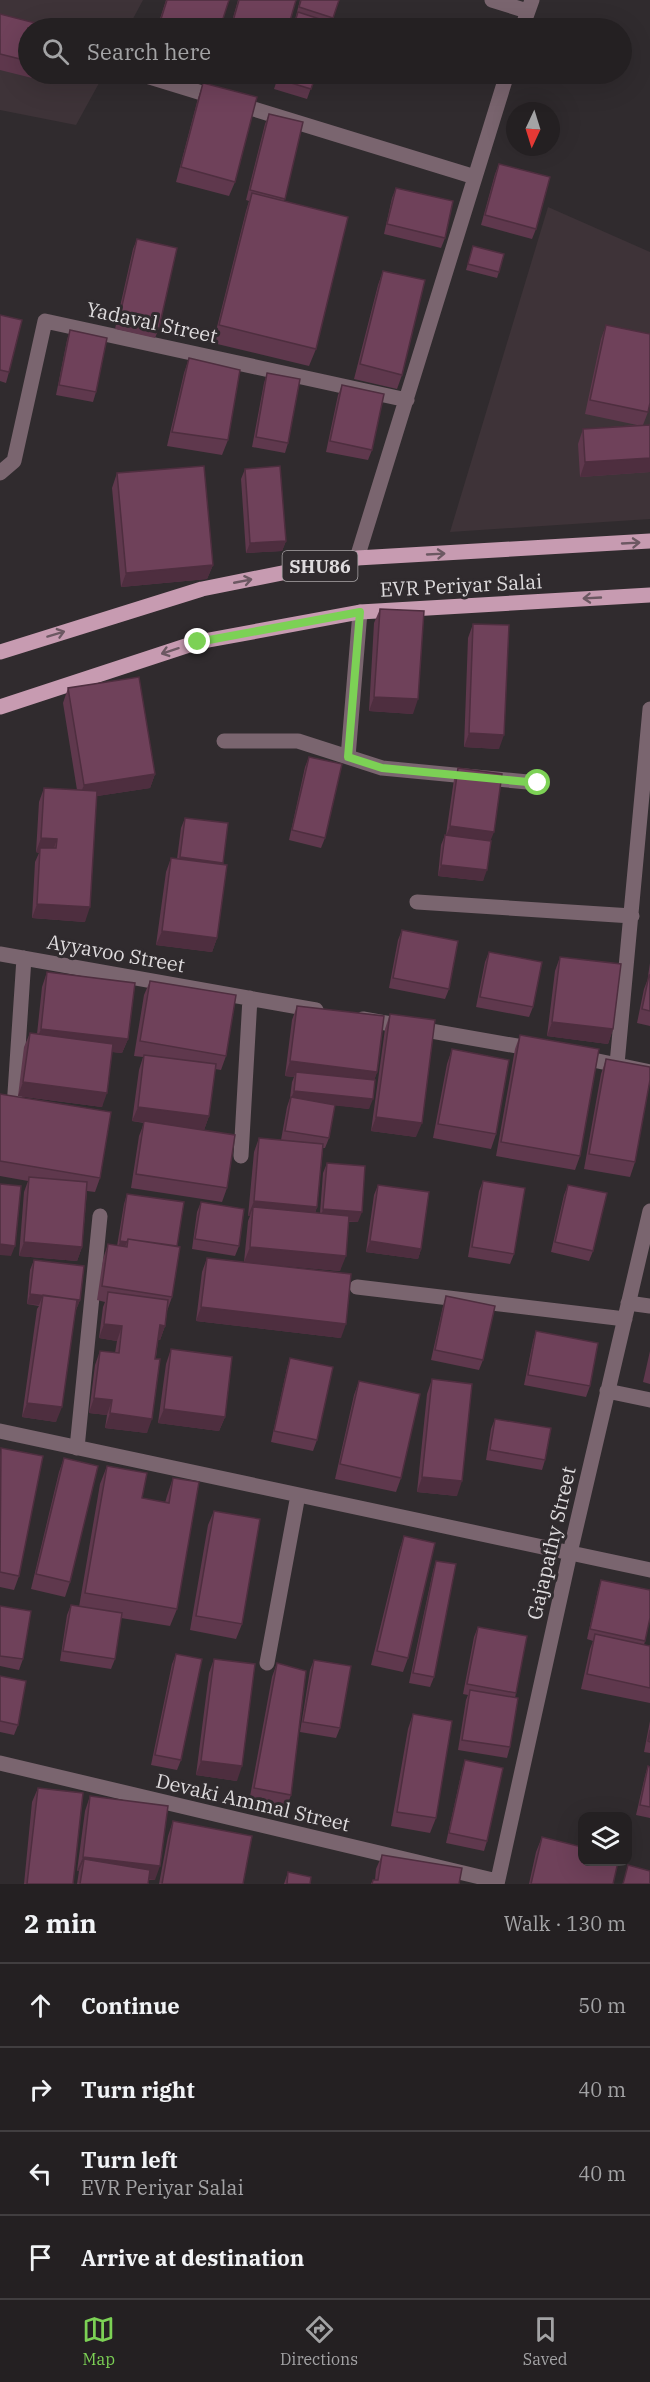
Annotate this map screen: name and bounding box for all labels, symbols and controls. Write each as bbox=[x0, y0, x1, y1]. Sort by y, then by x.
search box bbox=[18, 18, 632, 84]
icon: search bbox=[39, 35, 72, 68]
text: Search here bbox=[87, 37, 211, 66]
north arrow bbox=[506, 102, 560, 156]
street label: Yadaval Street bbox=[84, 295, 220, 349]
one-way arrow bbox=[620, 537, 640, 548]
one-way arrow bbox=[425, 548, 445, 559]
road number: SHU86 bbox=[282, 551, 358, 581]
street label: EVR Periyar Salai bbox=[379, 567, 543, 603]
one-way arrow bbox=[233, 575, 252, 586]
one-way arrow bbox=[582, 593, 602, 604]
one-way arrow bbox=[46, 628, 65, 639]
route end bbox=[184, 628, 210, 654]
one-way arrow bbox=[161, 646, 180, 657]
route start bbox=[524, 769, 550, 795]
street label: Ayyavoo Street bbox=[45, 928, 187, 978]
street label: Gajapathy Street bbox=[520, 1464, 582, 1622]
street label: Devaki Ammal Street bbox=[153, 1767, 353, 1837]
map controls bbox=[578, 1812, 632, 1866]
button: layers bbox=[578, 1812, 632, 1866]
text: 2 min bbox=[24, 1906, 97, 1940]
text: Walk · 130 m bbox=[504, 1910, 626, 1937]
icon: ahead bbox=[24, 1989, 57, 2022]
text: Continue bbox=[81, 1991, 180, 2020]
text: 50 m bbox=[578, 1992, 626, 2019]
icon: right bbox=[24, 2073, 57, 2106]
text: Turn right bbox=[81, 2075, 195, 2104]
text: 40 m bbox=[578, 2076, 626, 2103]
text: Turn left bbox=[81, 2145, 177, 2174]
icon: left bbox=[24, 2157, 57, 2190]
text: 40 m bbox=[578, 2160, 626, 2187]
text: EVR Periyar Salai bbox=[81, 2174, 244, 2201]
icon: arrive bbox=[24, 2241, 57, 2274]
text: Arrive at destination bbox=[81, 2243, 304, 2272]
tab: Map bbox=[82, 2313, 115, 2369]
tab: Directions bbox=[280, 2313, 358, 2369]
tab: Saved bbox=[523, 2313, 568, 2369]

